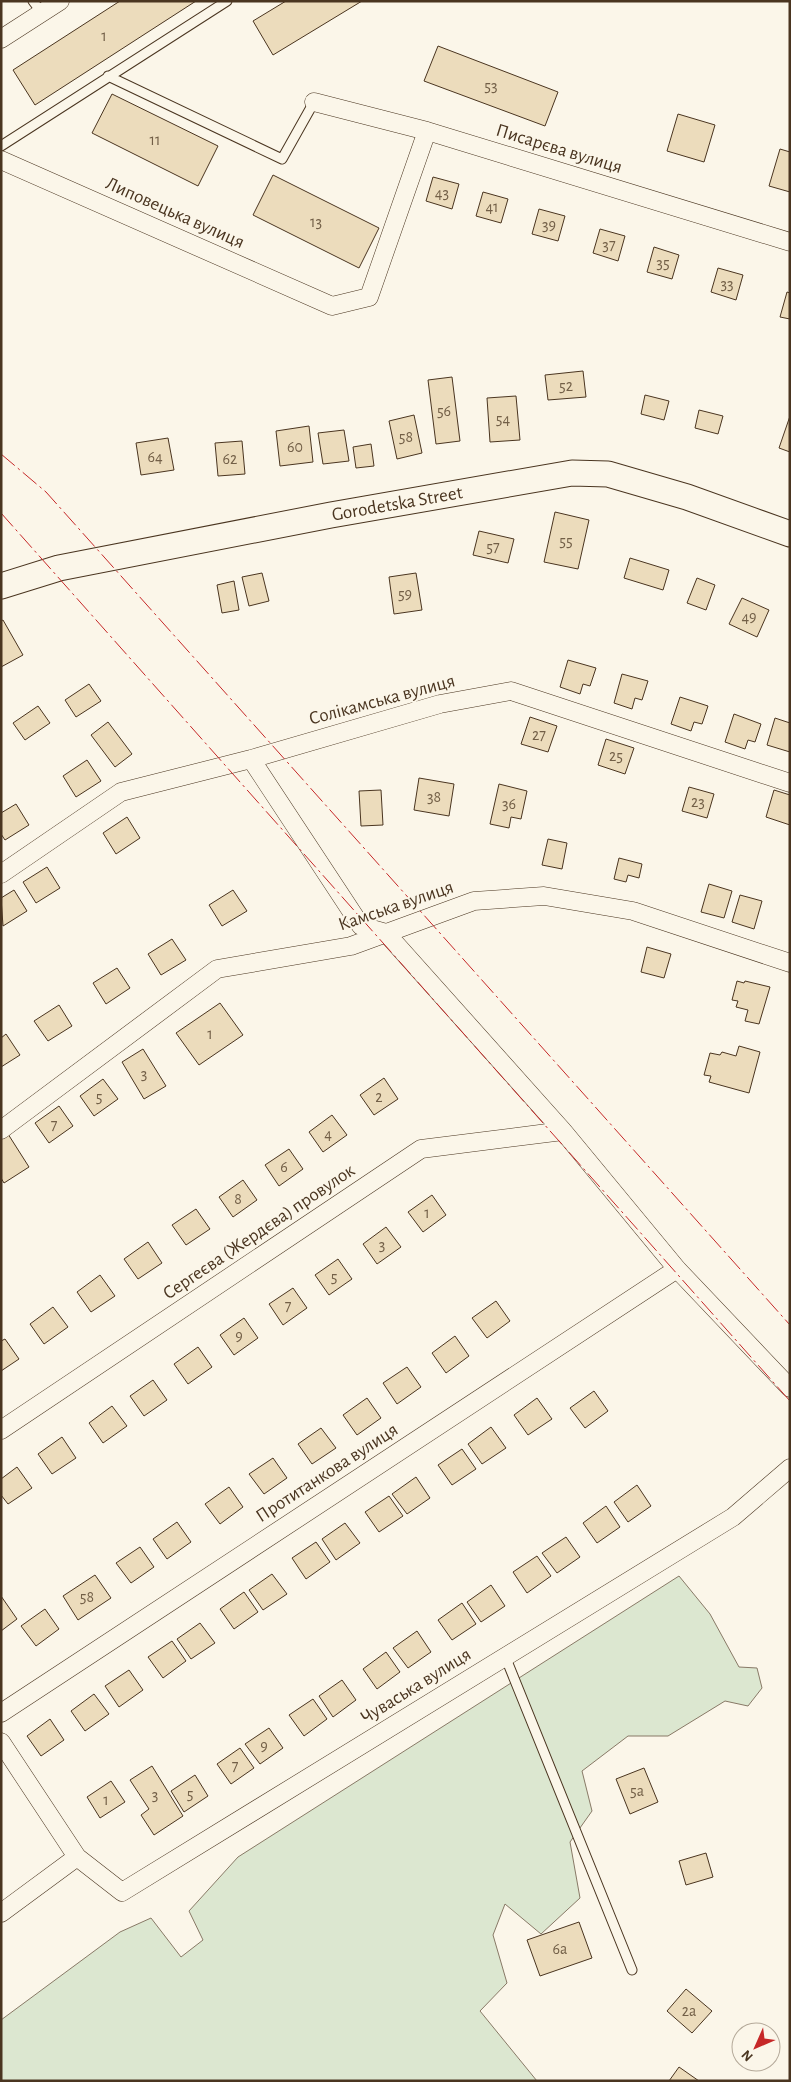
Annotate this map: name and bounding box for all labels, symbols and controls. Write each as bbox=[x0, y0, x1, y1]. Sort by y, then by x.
house number: 1 bbox=[101, 28, 107, 44]
house number: 53 bbox=[484, 78, 498, 94]
street label: Писарєва вулиця bbox=[494, 121, 624, 177]
house number: 11 bbox=[149, 132, 161, 148]
street label: Липовецька вулиця bbox=[103, 174, 247, 252]
house number: 43 bbox=[435, 185, 449, 201]
house number: 41 bbox=[485, 199, 499, 215]
house number: 13 bbox=[310, 214, 322, 230]
house number: 39 bbox=[542, 217, 556, 233]
house number: 37 bbox=[602, 237, 616, 253]
house number: 35 bbox=[656, 255, 670, 271]
house number: 33 bbox=[720, 276, 734, 292]
house number: 52 bbox=[559, 378, 573, 394]
house number: 56 bbox=[437, 403, 451, 419]
house number: 54 bbox=[496, 411, 510, 427]
house number: 58 bbox=[399, 429, 413, 445]
house number: 60 bbox=[287, 439, 303, 455]
house number: 64 bbox=[147, 449, 163, 465]
house number: 62 bbox=[223, 451, 237, 467]
street label: Gorodetska Street bbox=[330, 483, 464, 524]
house number: 55 bbox=[559, 533, 573, 549]
house number: 57 bbox=[486, 539, 500, 555]
house number: 59 bbox=[398, 586, 412, 602]
house number: 49 bbox=[741, 609, 757, 625]
street label: Солікамська вулиця bbox=[307, 671, 457, 729]
house number: 27 bbox=[532, 727, 546, 743]
house number: 25 bbox=[609, 748, 623, 764]
house number: 38 bbox=[427, 789, 441, 805]
house number: 23 bbox=[691, 794, 705, 810]
house number: 36 bbox=[502, 796, 516, 812]
street label: Камська вулиця bbox=[336, 877, 456, 935]
house number: 1 bbox=[207, 1026, 213, 1042]
house number: 3 bbox=[141, 1066, 147, 1082]
house number: 5 bbox=[96, 1089, 102, 1105]
house number: 2 bbox=[375, 1089, 383, 1105]
house number: 7 bbox=[51, 1117, 58, 1133]
house number: 4 bbox=[324, 1126, 332, 1142]
house number: 6 bbox=[280, 1159, 288, 1175]
street label: Сергеєва (Жердєва) провулок bbox=[160, 1161, 359, 1303]
house number: 8 bbox=[234, 1191, 242, 1207]
house number: 1 bbox=[424, 1205, 430, 1221]
house number: 3 bbox=[379, 1237, 385, 1253]
house number: 5 bbox=[331, 1269, 337, 1285]
house number: 7 bbox=[285, 1298, 292, 1314]
house number: 9 bbox=[235, 1328, 243, 1344]
street label: Протитанкова вулиця bbox=[252, 1420, 402, 1526]
house number: 58 bbox=[80, 1589, 94, 1605]
street label: Чуваська вулиця bbox=[358, 1645, 474, 1727]
house number: 9 bbox=[260, 1738, 268, 1754]
house number: 7 bbox=[232, 1758, 239, 1774]
house number: 5а bbox=[630, 1783, 644, 1799]
house number: 5 bbox=[187, 1786, 193, 1802]
house number: 3 bbox=[152, 1787, 158, 1803]
house number: 1 bbox=[103, 1792, 109, 1808]
house number: 6а bbox=[553, 1941, 567, 1957]
house number: 2а bbox=[682, 2003, 696, 2019]
north arrow bbox=[731, 2022, 781, 2072]
text: N bbox=[739, 2047, 756, 2064]

